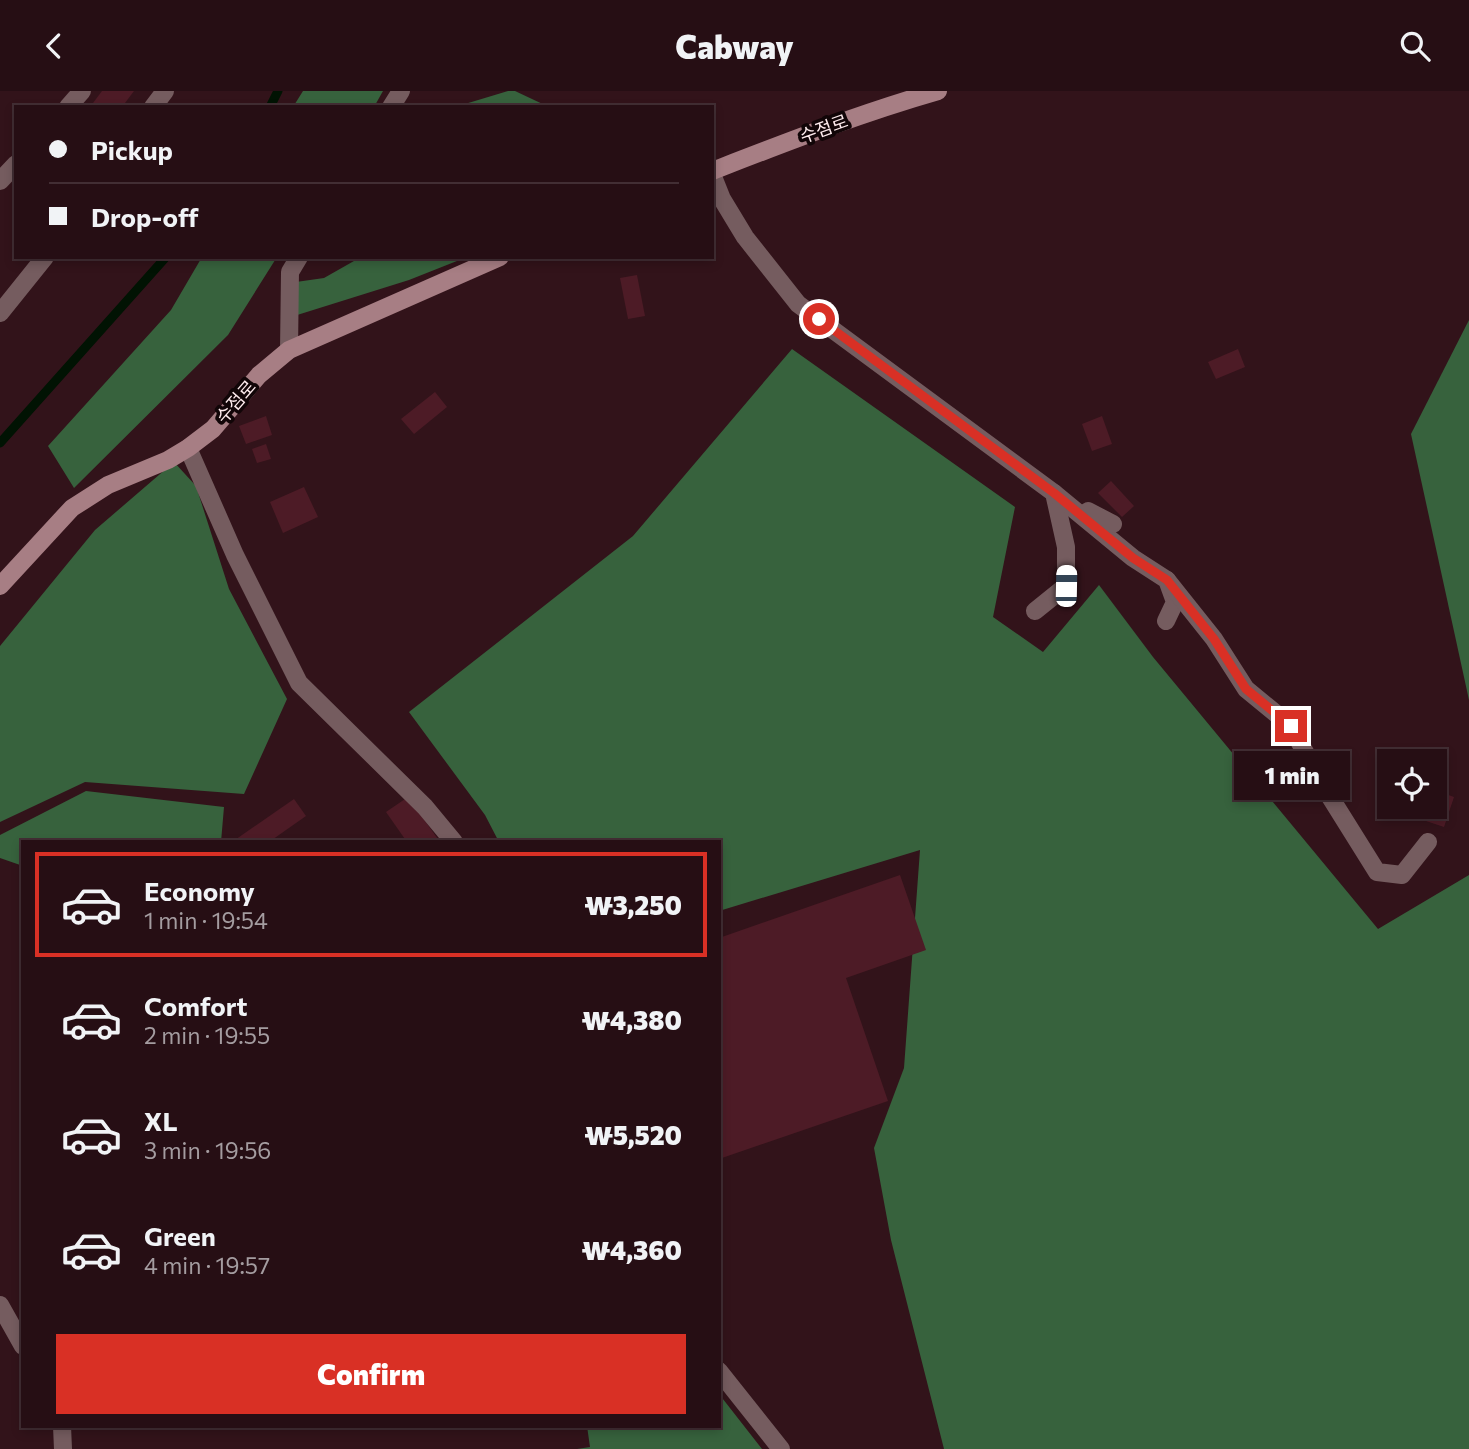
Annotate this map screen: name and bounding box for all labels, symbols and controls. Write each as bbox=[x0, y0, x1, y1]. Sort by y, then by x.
text: Cabway bbox=[675, 26, 794, 66]
icon: back bbox=[35, 27, 73, 65]
icon: search bbox=[1396, 27, 1434, 65]
street label: 수점로 bbox=[797, 109, 851, 147]
text: Pickup bbox=[91, 134, 173, 165]
text: Drop-off bbox=[91, 201, 198, 232]
route start bbox=[803, 303, 835, 335]
street label: 수점로 bbox=[211, 375, 260, 427]
car bbox=[1056, 565, 1077, 607]
route end bbox=[1275, 710, 1307, 742]
map controls bbox=[1377, 749, 1447, 819]
button: locate bbox=[1377, 749, 1447, 819]
callout: 1 min bbox=[1233, 751, 1349, 799]
text: 1 min bbox=[1264, 761, 1320, 789]
icon: car bbox=[60, 873, 123, 936]
text: Economy bbox=[144, 875, 255, 906]
text: ₩3,250 bbox=[584, 889, 682, 920]
text: 1 min · 19:54 bbox=[144, 906, 268, 934]
icon: car bbox=[60, 988, 123, 1051]
text: Comfort bbox=[144, 990, 247, 1021]
text: ₩4,380 bbox=[581, 1004, 682, 1035]
text: 2 min · 19:55 bbox=[144, 1021, 270, 1049]
icon: car bbox=[60, 1103, 123, 1166]
text: XL bbox=[144, 1105, 178, 1136]
text: ₩5,520 bbox=[584, 1119, 682, 1150]
text: 3 min · 19:56 bbox=[144, 1136, 271, 1164]
icon: car bbox=[60, 1218, 123, 1281]
text: Green bbox=[144, 1220, 216, 1251]
text: ₩4,360 bbox=[582, 1234, 682, 1265]
text: 4 min · 19:57 bbox=[144, 1251, 270, 1279]
button: Confirm bbox=[56, 1334, 686, 1414]

